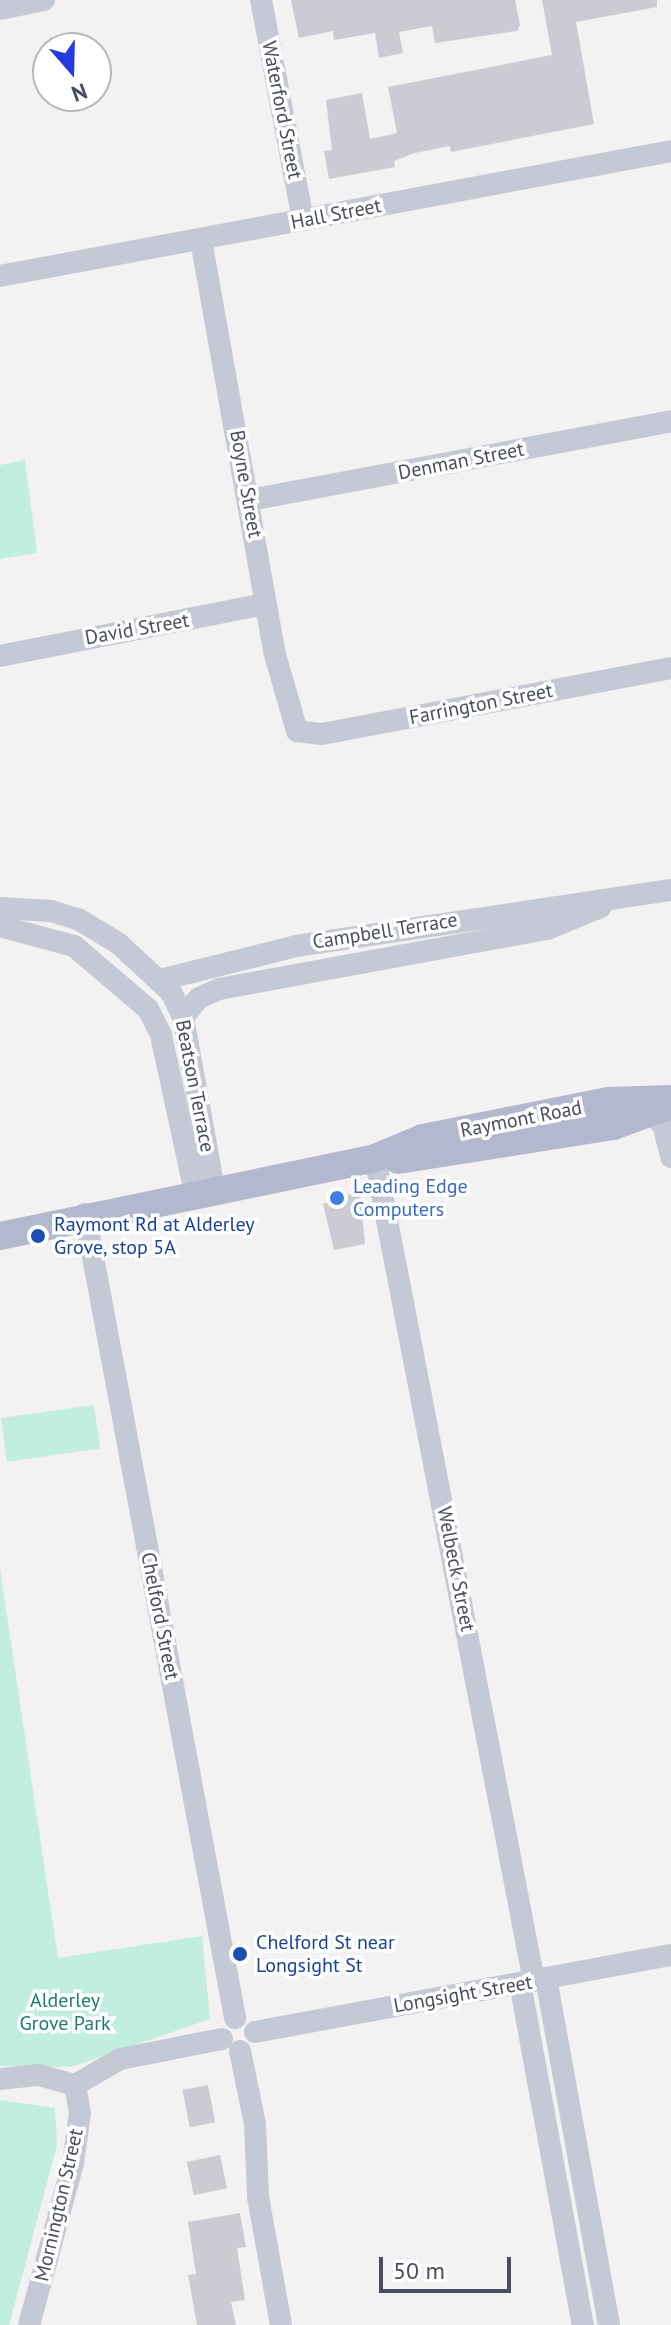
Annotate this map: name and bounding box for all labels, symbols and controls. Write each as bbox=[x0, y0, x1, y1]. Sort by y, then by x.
north arrow bbox=[32, 32, 112, 112]
street label: Waterford Street bbox=[257, 39, 307, 181]
text: N bbox=[68, 77, 91, 108]
street label: Hall Street bbox=[289, 193, 383, 235]
street label: Boyne Street bbox=[225, 428, 267, 540]
street label: Denman Street bbox=[396, 437, 526, 485]
street label: David Street bbox=[83, 608, 191, 650]
street label: Farrington Street bbox=[407, 678, 555, 730]
street label: Campbell Terrace bbox=[311, 908, 459, 954]
street label: Beatson Terrace bbox=[170, 1017, 220, 1155]
street label: Raymont Road bbox=[458, 1095, 584, 1143]
place label: Leading Edge Computers bbox=[353, 1174, 468, 1221]
marker: Leading Edge Computers bbox=[328, 1189, 346, 1207]
place label: Raymont Rd at Alderley Grove, stop 5A bbox=[54, 1212, 255, 1259]
marker: Raymont Rd at Alderley Grove, stop 5A bbox=[29, 1227, 47, 1245]
street label: Welbeck Street bbox=[432, 1504, 480, 1634]
street label: Chelford Street bbox=[136, 1550, 184, 1682]
place label: Chelford St near Longsight St bbox=[256, 1930, 395, 1977]
marker: Chelford St near Longsight St bbox=[231, 1945, 249, 1963]
street label: Longsight Street bbox=[392, 1970, 534, 2018]
park label: Alderley Grove Park bbox=[19, 1988, 111, 2035]
street label: Mornington Street bbox=[30, 2126, 88, 2284]
scale bar bbox=[383, 2241, 515, 2291]
text: 50 m bbox=[393, 2255, 445, 2286]

